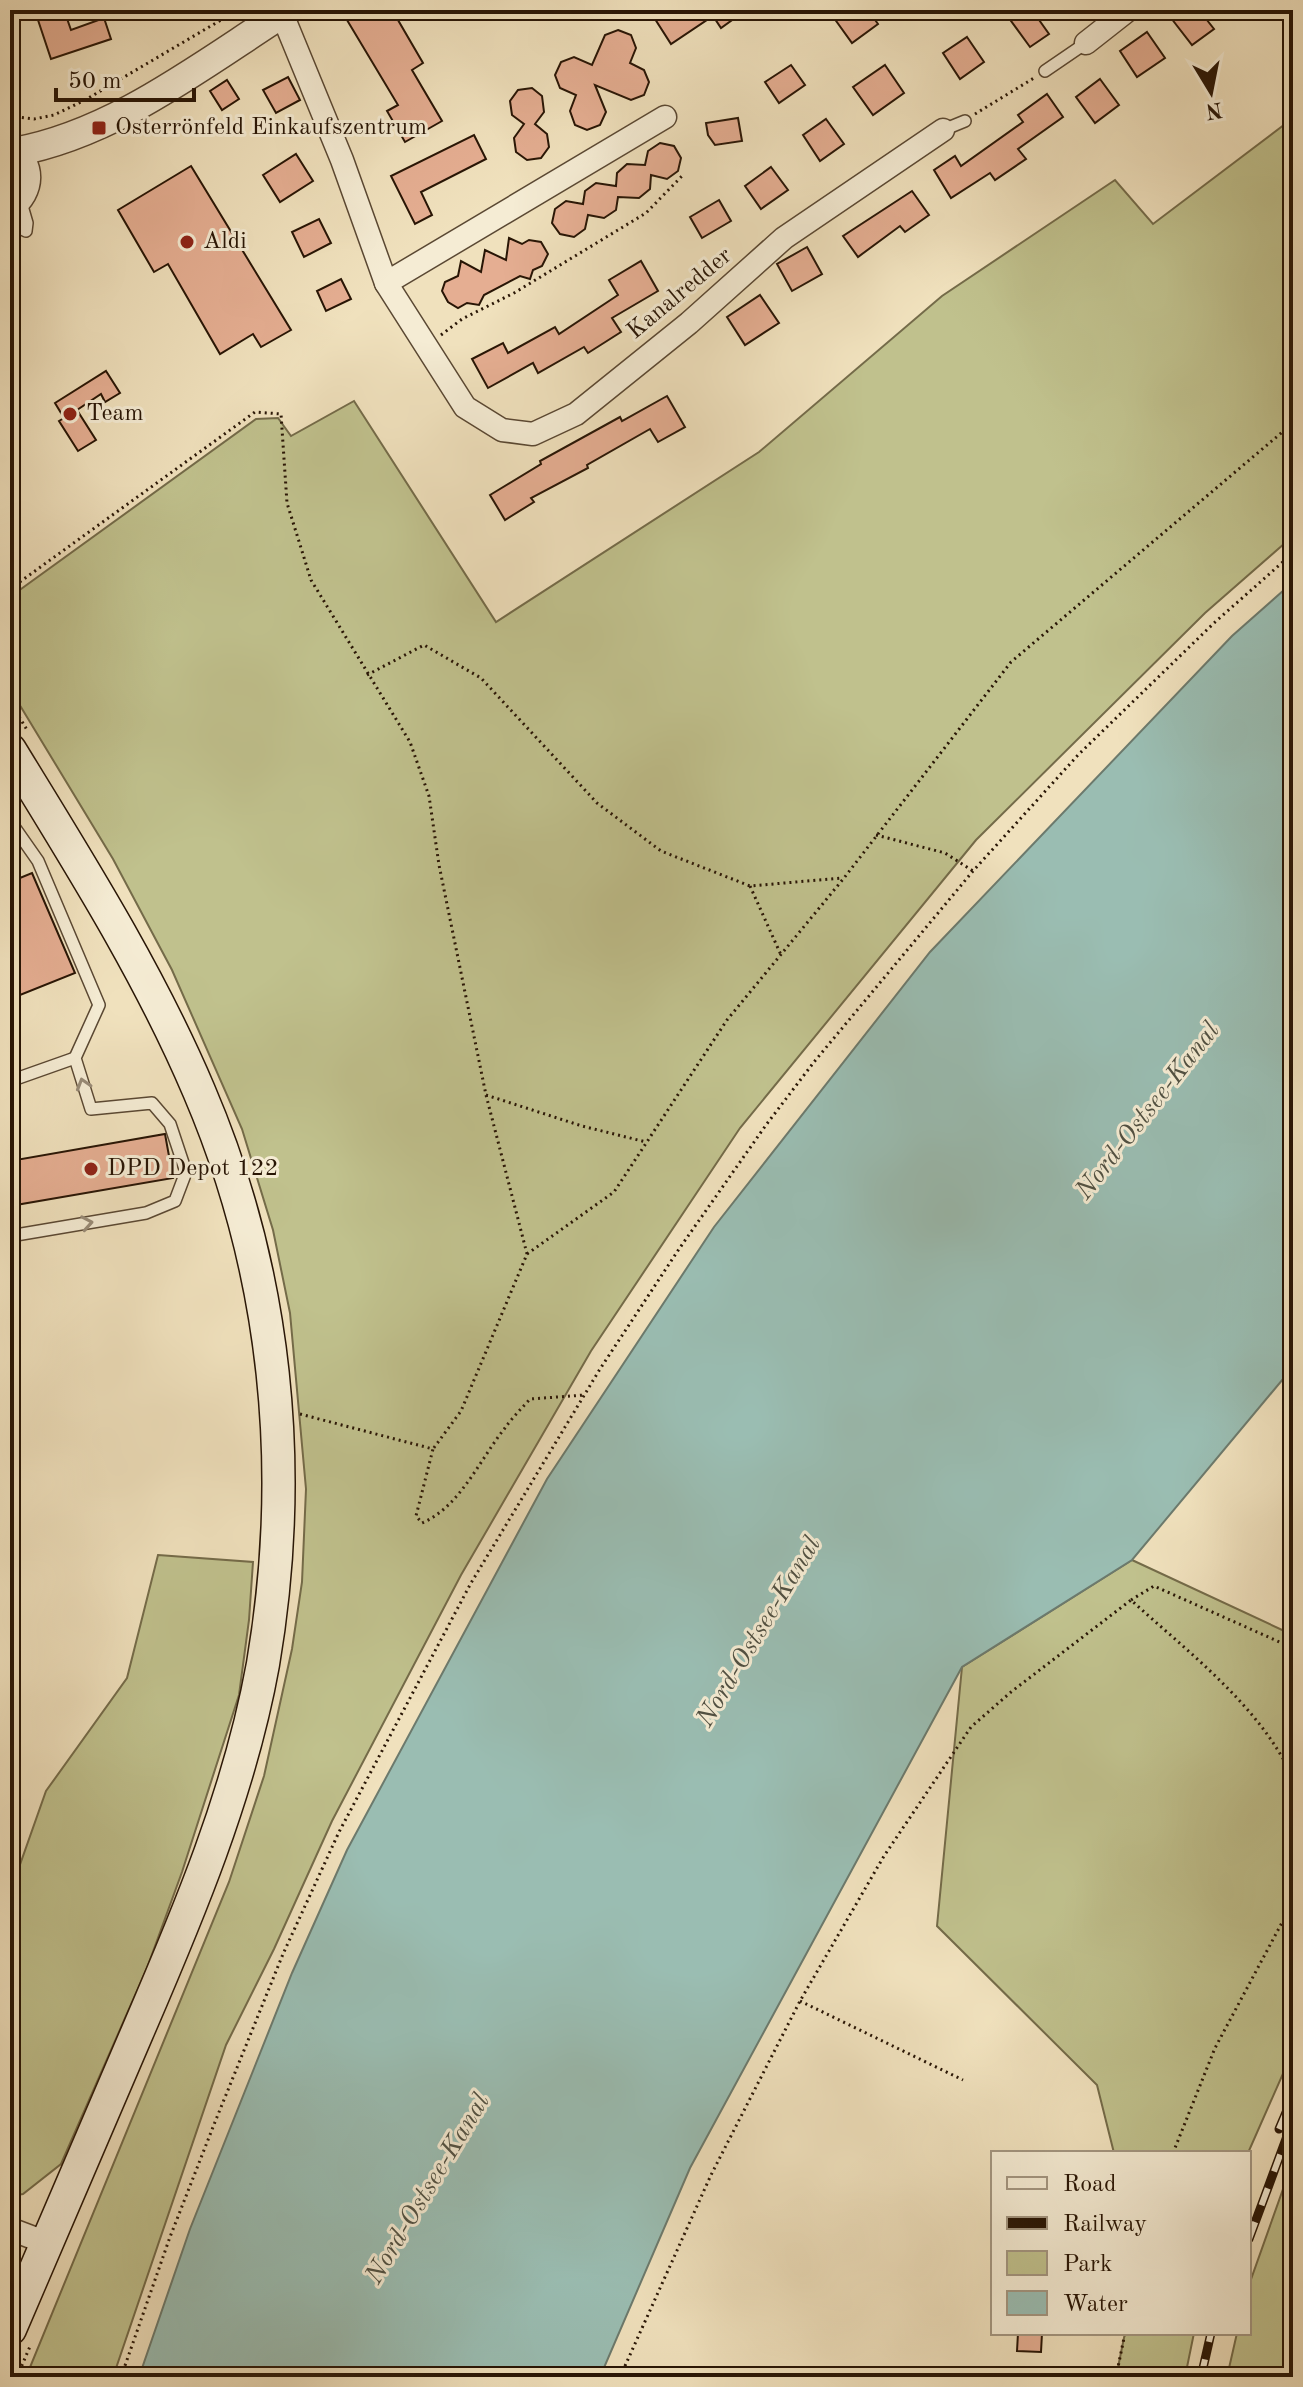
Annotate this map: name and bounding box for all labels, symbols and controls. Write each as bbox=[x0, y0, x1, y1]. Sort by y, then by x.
scale bar bbox=[56, 52, 194, 102]
north arrow bbox=[1171, 52, 1251, 132]
text: 50 m bbox=[68, 70, 122, 94]
text: N bbox=[1204, 97, 1224, 122]
place label: Osterrönfeld Einkaufszentrum bbox=[115, 116, 427, 140]
marker: Osterrönfeld Einkaufszentrum bbox=[90, 119, 108, 137]
place label: Aldi bbox=[203, 230, 247, 254]
marker: Aldi bbox=[178, 233, 196, 251]
street label: Kanalredder bbox=[623, 244, 737, 344]
place label: Team bbox=[86, 402, 143, 426]
marker: Team bbox=[61, 405, 79, 423]
water label: Nord-Ostsee-Kanal bbox=[1070, 1017, 1225, 1205]
one-way arrow bbox=[76, 1077, 92, 1091]
place label: DPD Depot 122 bbox=[107, 1157, 278, 1181]
marker: DPD Depot 122 bbox=[82, 1160, 100, 1178]
one-way arrow bbox=[80, 1216, 94, 1233]
water label: Nord-Ostsee-Kanal bbox=[692, 1532, 826, 1732]
water label: Nord-Ostsee-Kanal bbox=[361, 2089, 495, 2289]
legend bbox=[991, 2151, 1251, 2335]
text: Road bbox=[1063, 2173, 1116, 2197]
text: Railway bbox=[1063, 2213, 1147, 2237]
text: Park bbox=[1063, 2253, 1112, 2277]
text: Water bbox=[1063, 2293, 1128, 2317]

